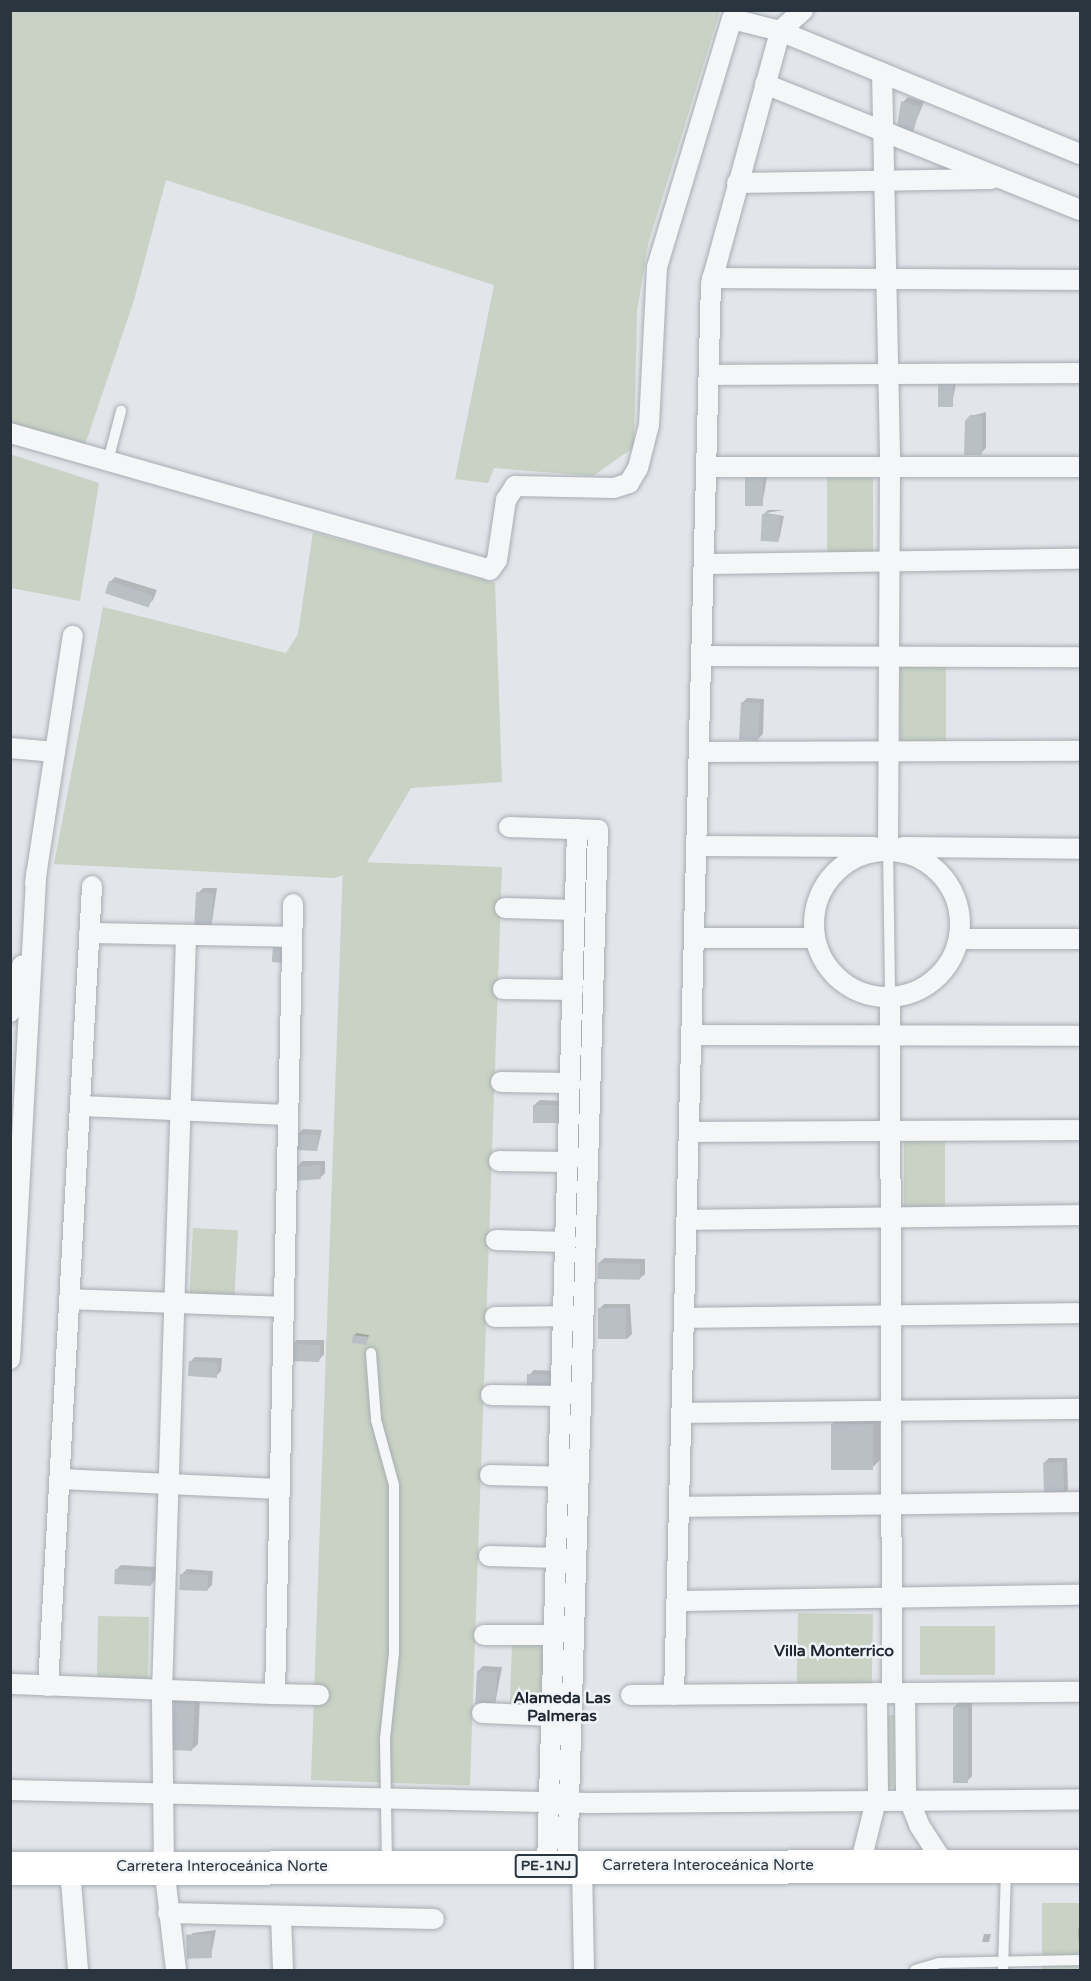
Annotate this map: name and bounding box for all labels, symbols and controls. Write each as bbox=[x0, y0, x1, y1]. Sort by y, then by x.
district label: Villa Monterrico bbox=[774, 1641, 894, 1661]
district label: Alameda Las Palmeras bbox=[513, 1688, 611, 1726]
road number: PE-1NJ bbox=[514, 1855, 578, 1877]
street label: Carretera Interoceánica Norte bbox=[602, 1857, 814, 1875]
street label: Carretera Interoceánica Norte bbox=[116, 1858, 328, 1876]

